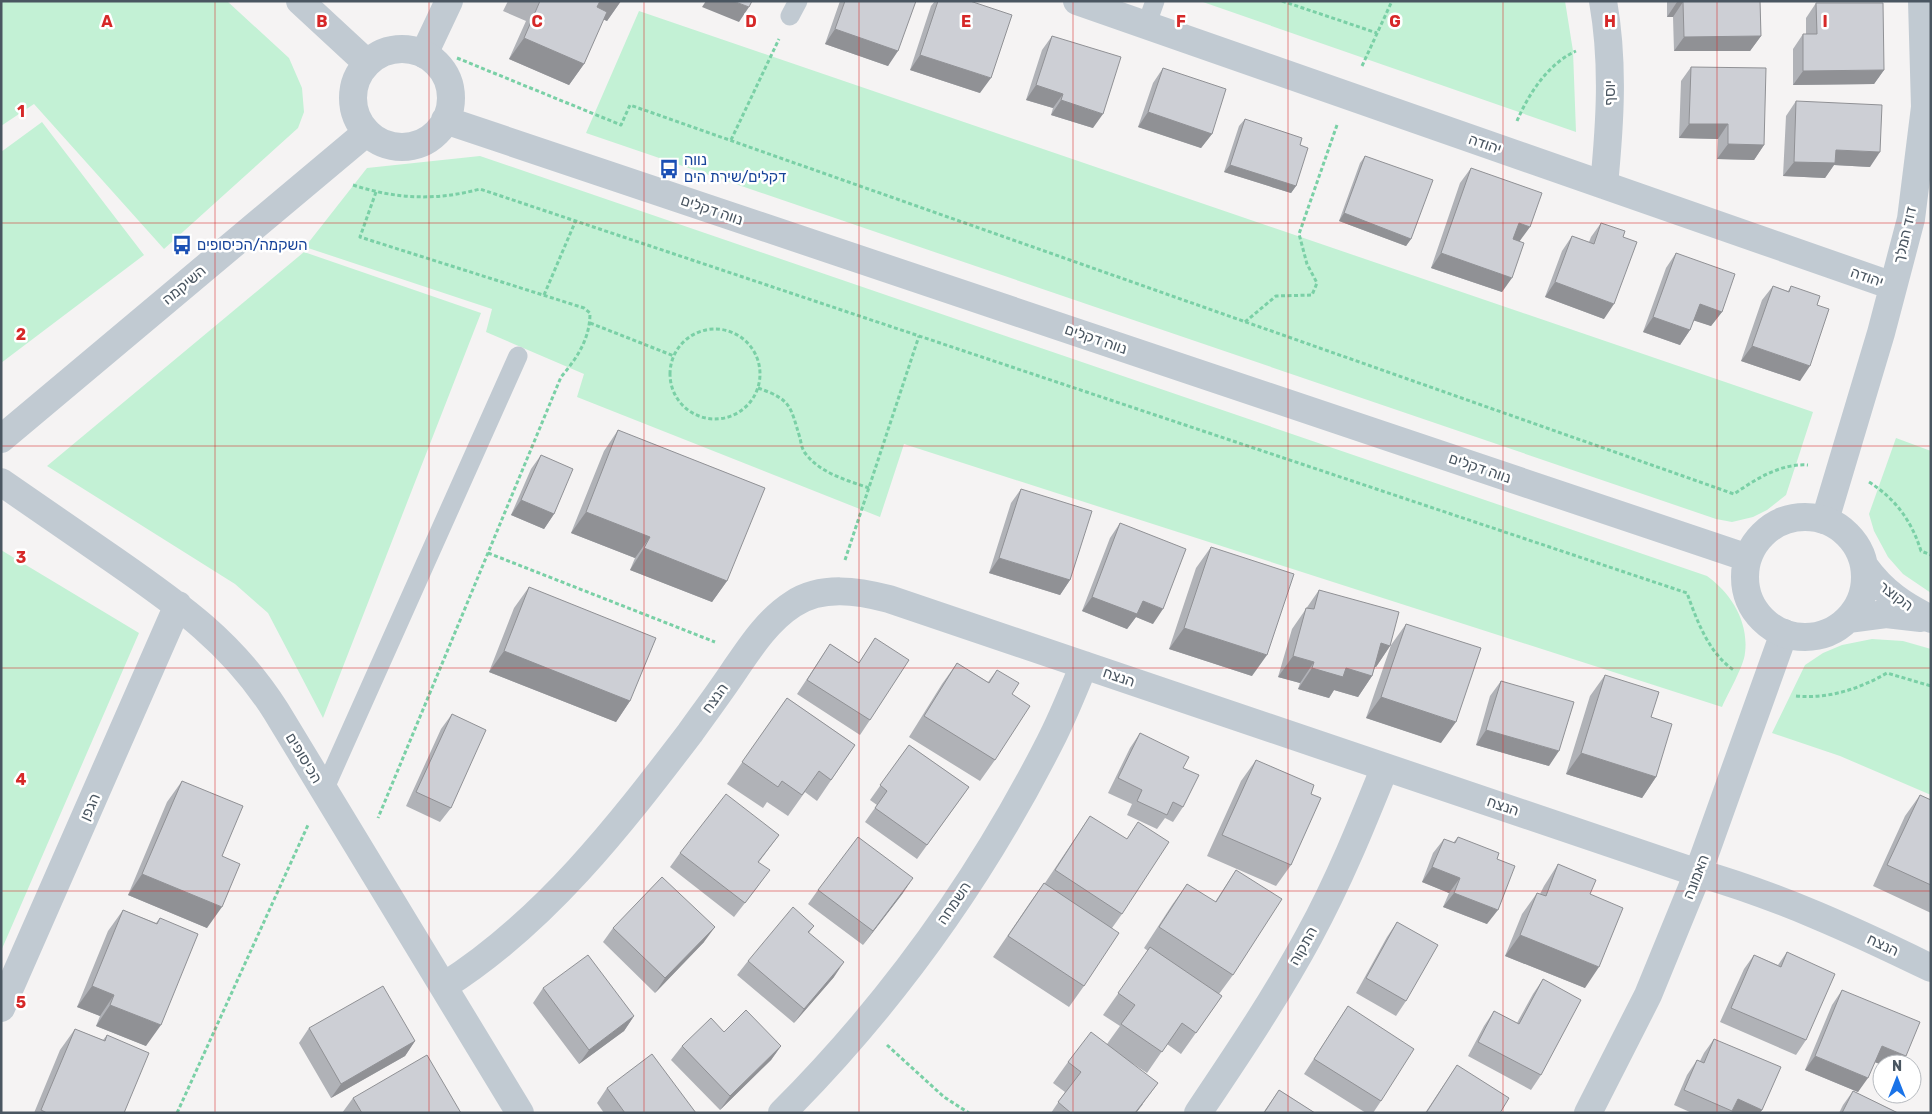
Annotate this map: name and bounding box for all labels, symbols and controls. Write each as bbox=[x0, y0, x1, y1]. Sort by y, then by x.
text: A bbox=[101, 12, 113, 31]
text: B bbox=[316, 12, 328, 31]
text: C bbox=[531, 12, 543, 31]
text: D bbox=[745, 12, 757, 31]
text: E bbox=[961, 12, 971, 31]
text: F bbox=[1176, 12, 1186, 31]
text: G bbox=[1389, 12, 1401, 31]
text: H bbox=[1604, 12, 1616, 31]
text: I bbox=[1822, 12, 1828, 31]
street label: יוסף bbox=[1601, 80, 1619, 106]
text: 1 bbox=[17, 102, 25, 121]
street label: יהודה bbox=[1466, 130, 1504, 158]
place label: נווה דקלים/שירת הים bbox=[684, 151, 787, 186]
bus stop icon: נווה דקלים/שירת הים bbox=[658, 158, 680, 180]
street label: נווה דקלים bbox=[679, 191, 745, 229]
street label: דוד המלך bbox=[1890, 204, 1920, 266]
bus stop icon: השקמה/הכיסופים bbox=[171, 234, 193, 256]
place label: השקמה/הכיסופים bbox=[197, 236, 308, 254]
street label: השיקמה bbox=[158, 262, 210, 308]
street label: יהודה bbox=[1848, 263, 1886, 291]
street label: נווה דקלים bbox=[1063, 320, 1129, 358]
text: 2 bbox=[16, 325, 26, 344]
street label: נווה דקלים bbox=[1447, 449, 1513, 487]
text: 3 bbox=[16, 548, 26, 567]
street label: הקוצר bbox=[1875, 577, 1917, 615]
street label: הנצח bbox=[1101, 663, 1137, 691]
street label: הנצח bbox=[698, 679, 732, 717]
street label: הכיסופים bbox=[282, 729, 326, 787]
text: 4 bbox=[16, 770, 27, 789]
street label: הגפן bbox=[76, 790, 104, 824]
street label: הנצח bbox=[1485, 792, 1521, 820]
street label: האמונה bbox=[1679, 852, 1713, 902]
street label: השמחה bbox=[933, 878, 975, 928]
street label: התקוה bbox=[1285, 923, 1321, 969]
street label: הנצח bbox=[1864, 930, 1902, 960]
text: 5 bbox=[16, 993, 26, 1012]
north arrow bbox=[1872, 1054, 1922, 1104]
text: N bbox=[1892, 1058, 1902, 1075]

